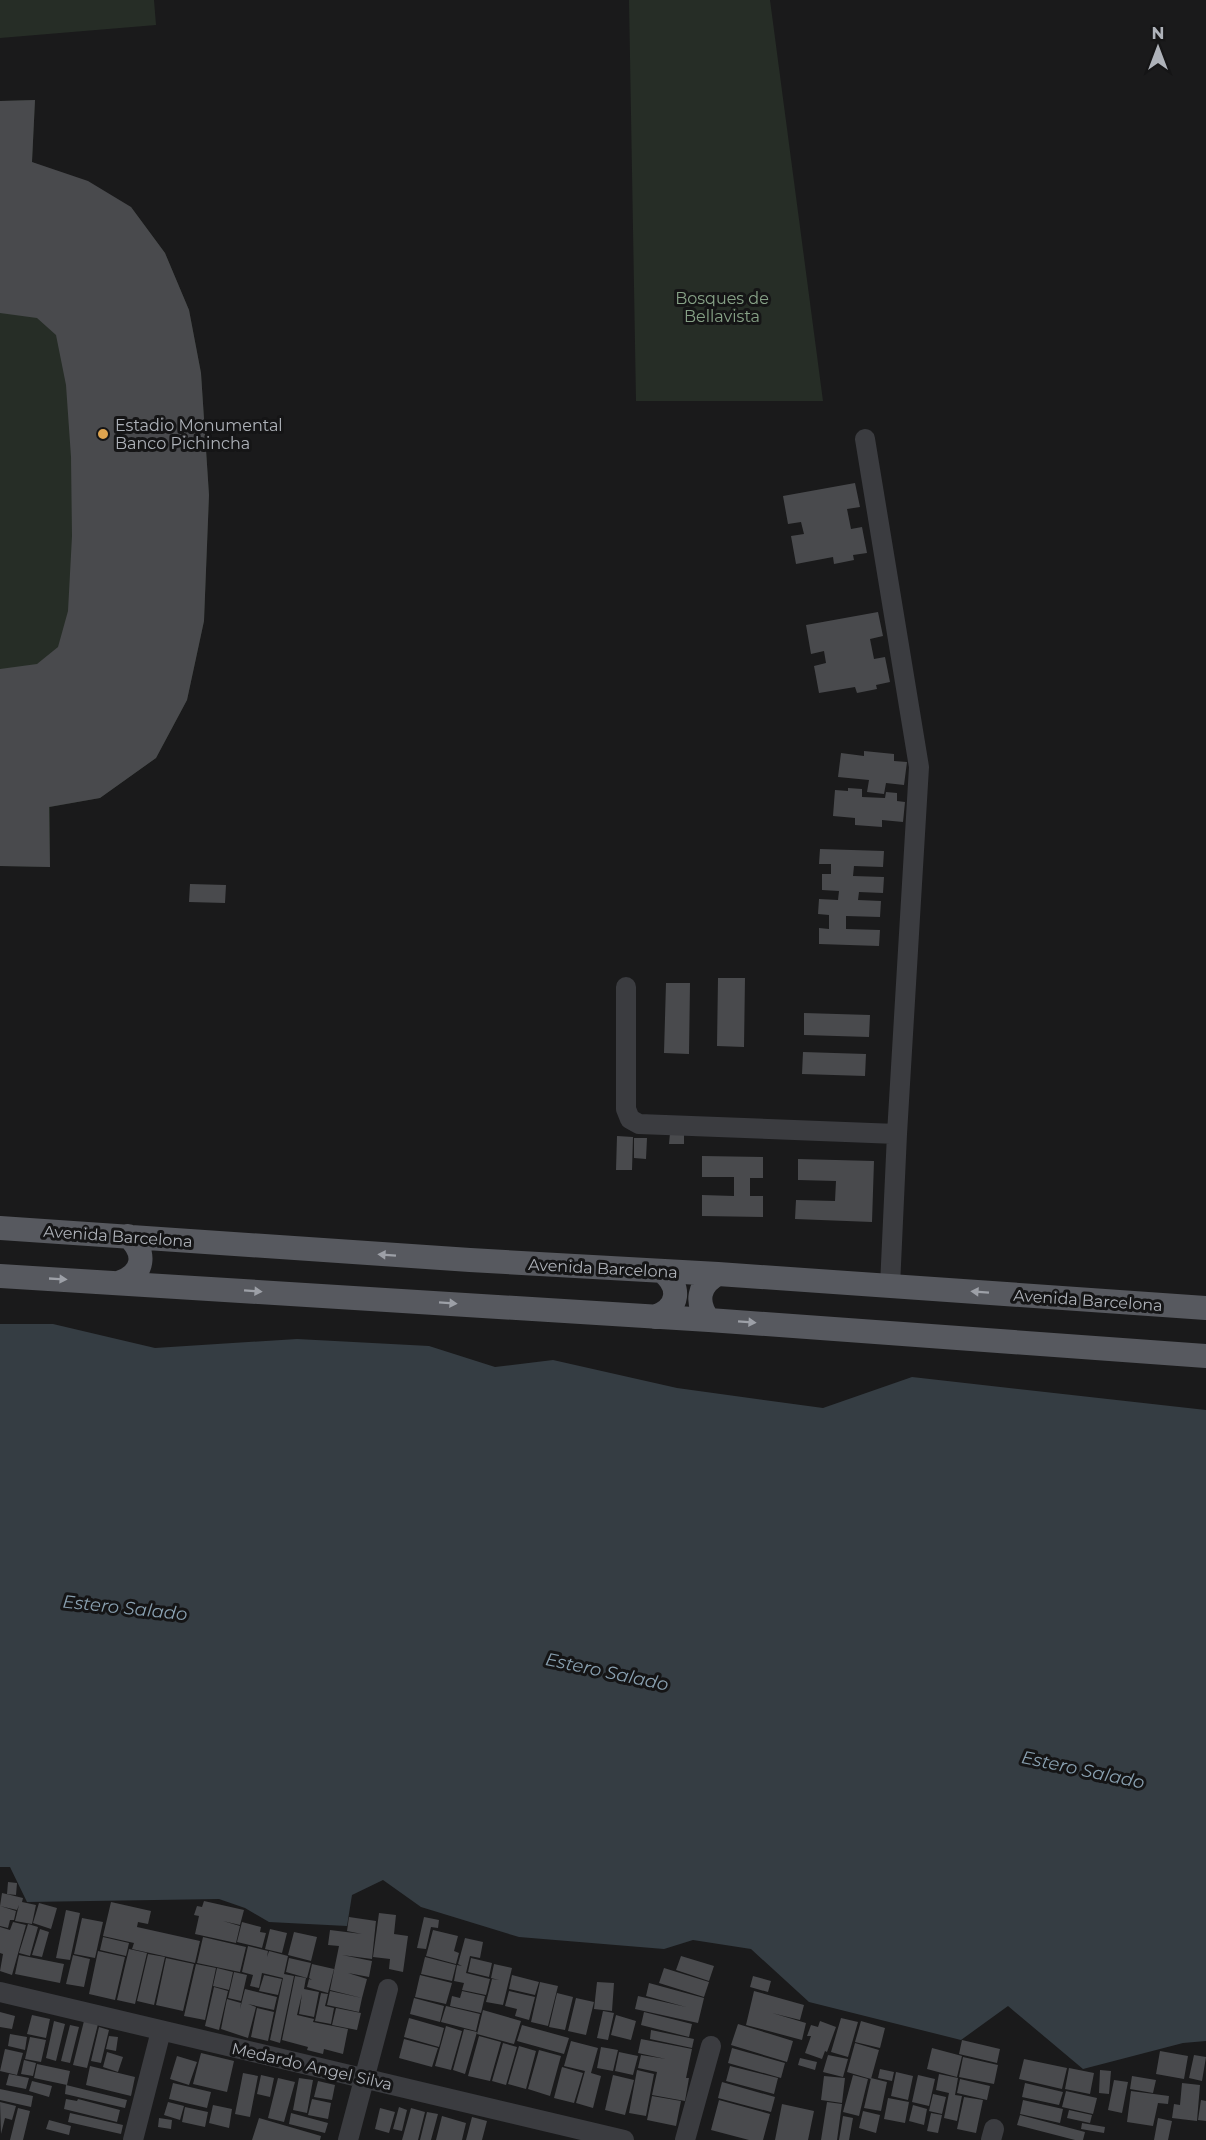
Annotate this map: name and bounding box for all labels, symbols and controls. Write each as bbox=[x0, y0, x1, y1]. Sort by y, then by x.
north arrow bbox=[1128, 18, 1188, 78]
text: N bbox=[1152, 24, 1164, 43]
park label: Bosques de Bellavista bbox=[675, 289, 769, 326]
place label: Estadio Monumental Banco Pichincha bbox=[115, 416, 283, 453]
marker: Estadio Monumental Banco Pichincha bbox=[96, 427, 110, 441]
street label: Avenida Barcelona bbox=[43, 1222, 193, 1251]
one-way arrow bbox=[378, 1250, 397, 1260]
street label: Avenida Barcelona bbox=[528, 1255, 678, 1282]
one-way arrow bbox=[49, 1275, 68, 1284]
one-way arrow bbox=[244, 1286, 263, 1296]
street label: Avenida Barcelona bbox=[1013, 1286, 1163, 1315]
one-way arrow bbox=[971, 1287, 990, 1297]
one-way arrow bbox=[438, 1299, 457, 1308]
one-way arrow bbox=[738, 1318, 757, 1327]
water label: Estero Salado bbox=[62, 1591, 188, 1625]
water label: Estero Salado bbox=[543, 1648, 671, 1696]
water label: Estero Salado bbox=[1019, 1746, 1147, 1794]
street label: Medardo Angel Silva bbox=[230, 2039, 394, 2094]

